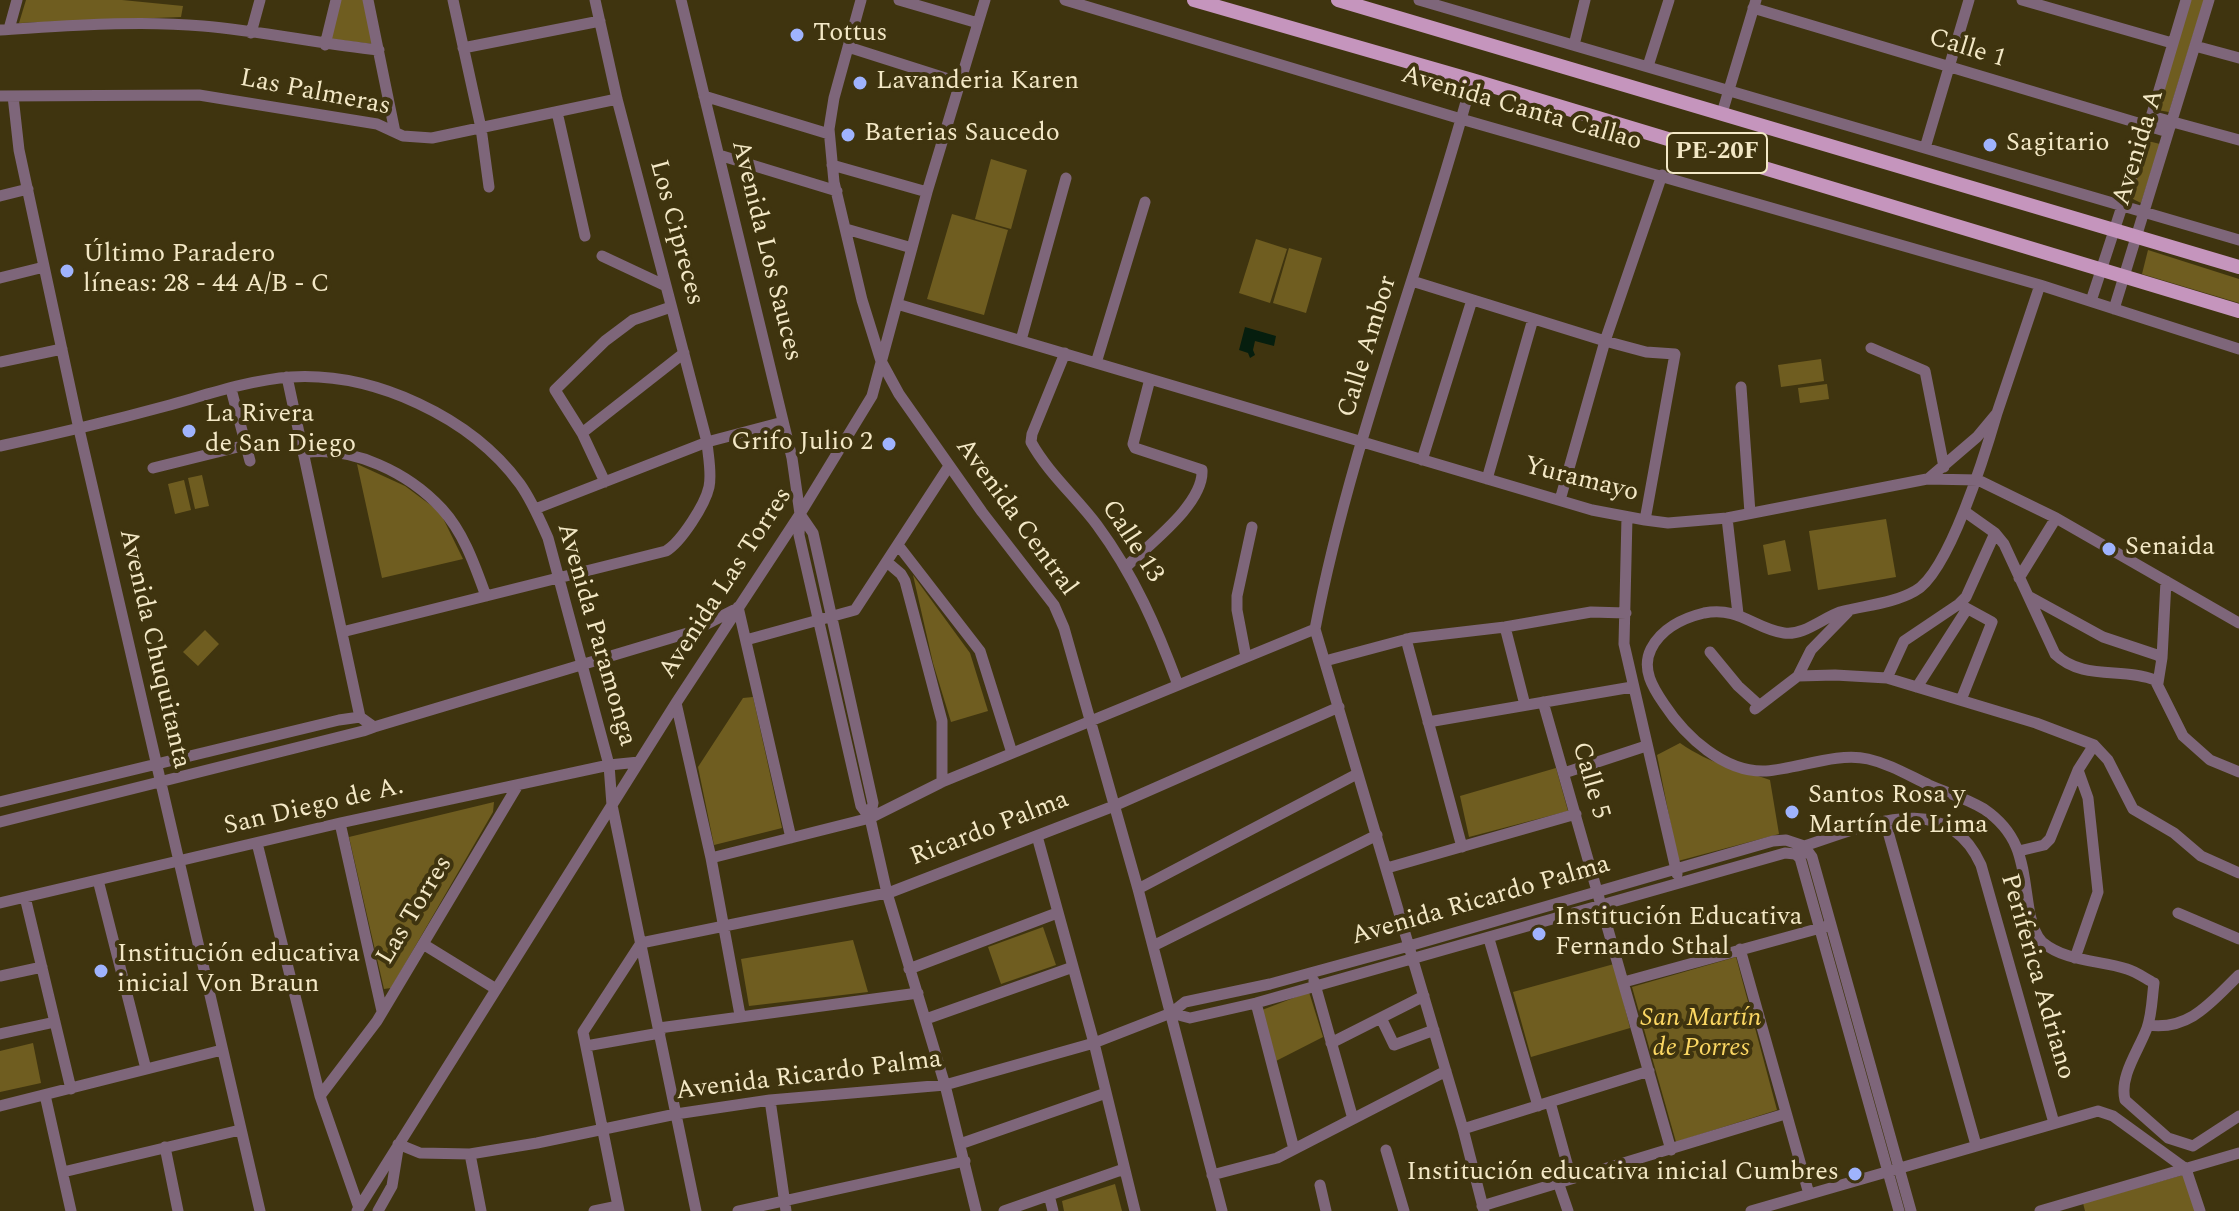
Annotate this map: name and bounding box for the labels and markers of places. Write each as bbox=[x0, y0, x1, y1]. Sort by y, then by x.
place label: Tottus bbox=[813, 19, 887, 51]
marker: Tottus bbox=[788, 26, 806, 44]
place label: Lavanderia Karen bbox=[876, 67, 1079, 99]
marker: Lavanderia Karen bbox=[851, 74, 869, 92]
place label: Baterias Saucedo bbox=[864, 119, 1060, 151]
marker: Baterias Saucedo bbox=[839, 126, 857, 144]
place label: Sagitario bbox=[2006, 129, 2110, 161]
marker: Sagitario bbox=[1981, 136, 1999, 154]
place label: Último Paradero líneas: 28 - 44 A/B - C bbox=[83, 240, 330, 302]
marker: Último Paradero líneas: 28 - 44 A/B - C bbox=[58, 262, 76, 280]
place label: La Rivera de San Diego bbox=[205, 400, 356, 462]
marker: La Rivera de San Diego bbox=[180, 422, 198, 440]
place label: Grifo Julio 2 bbox=[731, 428, 873, 460]
marker: Grifo Julio 2 bbox=[880, 435, 898, 453]
place label: Senaida bbox=[2125, 533, 2215, 565]
marker: Senaida bbox=[2100, 540, 2118, 558]
place label: Santos Rosa y Martín de Lima bbox=[1808, 781, 1988, 842]
marker: Santos Rosa y Martín de Lima bbox=[1783, 803, 1801, 821]
place label: Institución Educativa Fernando Sthal bbox=[1555, 903, 1802, 964]
marker: Institución Educativa Fernando Sthal bbox=[1530, 925, 1548, 943]
place label: Institución educativa inicial Von Braun bbox=[117, 940, 360, 1002]
marker: Institución educativa inicial Von Braun bbox=[92, 962, 110, 980]
place label: Institución educativa inicial Cumbres bbox=[1407, 1158, 1839, 1190]
marker: Institución educativa inicial Cumbres bbox=[1846, 1165, 1864, 1183]

